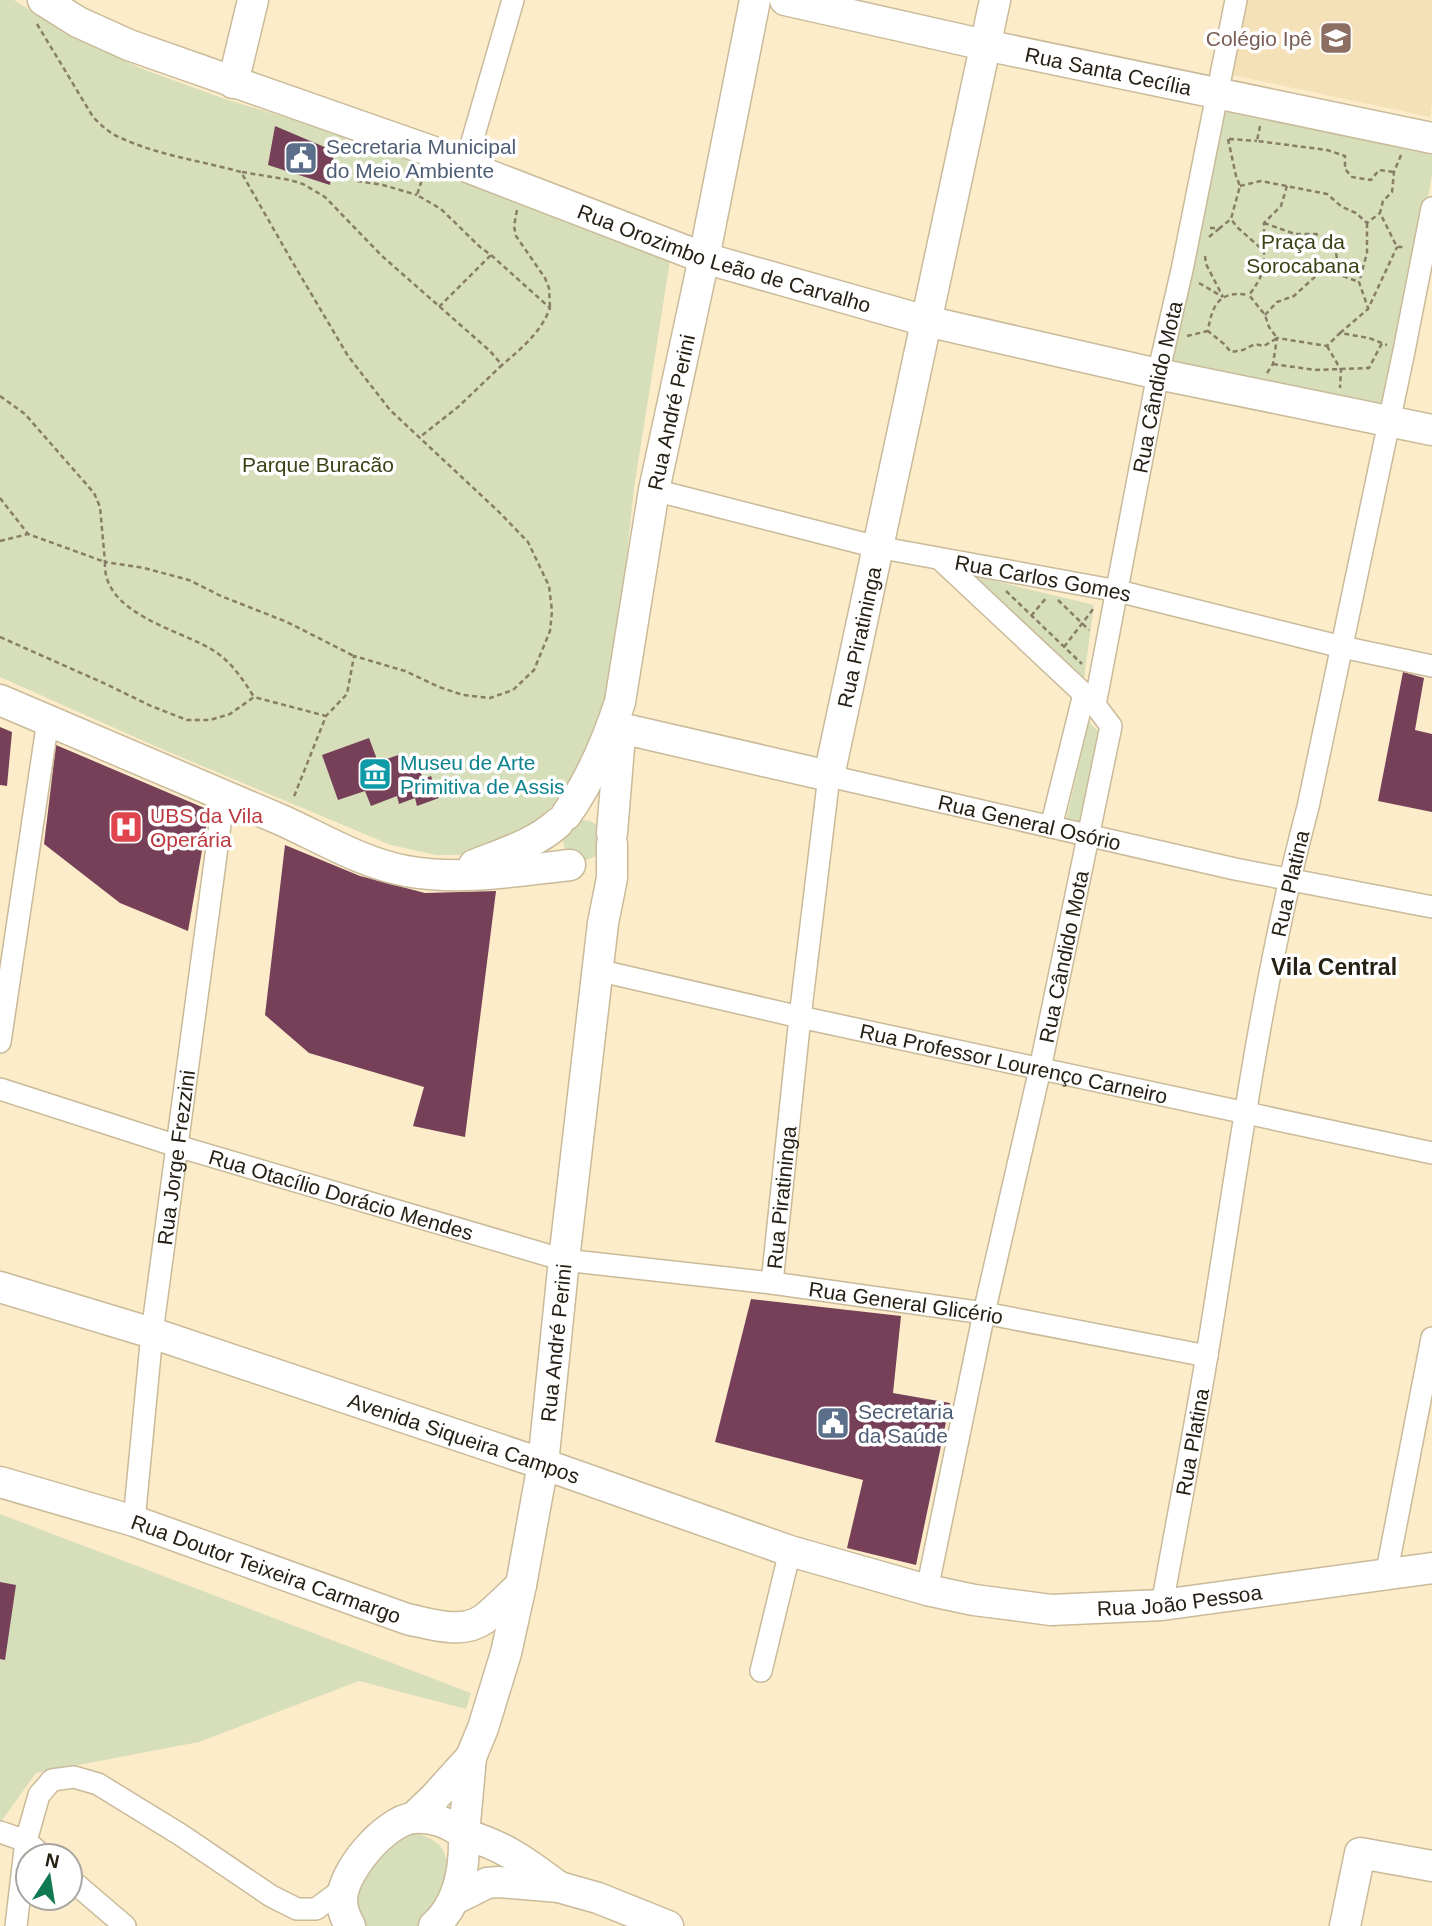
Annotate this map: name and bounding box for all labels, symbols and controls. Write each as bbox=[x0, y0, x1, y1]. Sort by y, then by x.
school or university icon: Colégio Ipê bbox=[1317, 19, 1355, 57]
place label: Colégio Ipê bbox=[1206, 27, 1312, 50]
street label: Rua Santa Cecília bbox=[1023, 42, 1194, 99]
place label: Secretaria Municipal do Meio Ambiente bbox=[326, 135, 516, 182]
public building icon: Secretaria Municipal do Meio Ambiente bbox=[282, 139, 320, 177]
street label: Rua Orozimbo Leão de Carvalho bbox=[575, 199, 874, 316]
park label: Praça da Sorocabana bbox=[1246, 230, 1360, 277]
street label: Rua Cândido Mota bbox=[1128, 298, 1186, 475]
street label: Rua André Perini bbox=[643, 332, 699, 492]
park label: Parque Buracão bbox=[242, 453, 394, 476]
street label: Rua Carlos Gomes bbox=[953, 550, 1134, 605]
street label: Rua Piratininga bbox=[832, 564, 885, 710]
place label: Museu de Arte Primitiva de Assis bbox=[400, 751, 565, 798]
museum icon: Museu de Arte Primitiva de Assis bbox=[356, 755, 394, 793]
street label: Rua General Osório bbox=[936, 790, 1123, 854]
place label: UBS da Vila Operária bbox=[150, 804, 263, 851]
hospital icon: UBS da Vila Operária bbox=[107, 808, 145, 846]
street label: Rua Platina bbox=[1266, 827, 1313, 939]
street label: Rua Cândido Mota bbox=[1034, 868, 1092, 1045]
district label: Vila Central bbox=[1271, 954, 1397, 980]
street label: Rua Professor Lourenço Carneiro bbox=[858, 1019, 1170, 1107]
street label: Rua Jorge Frezzini bbox=[152, 1069, 199, 1246]
street label: Rua Piratininga bbox=[762, 1125, 800, 1270]
street label: Rua Otacílio Dorácio Mendes bbox=[206, 1145, 476, 1244]
street label: Rua André Perini bbox=[536, 1263, 575, 1423]
street label: Rua General Glicério bbox=[807, 1277, 1005, 1328]
street label: Rua Platina bbox=[1171, 1386, 1213, 1497]
street label: Avenida Siqueira Campos bbox=[345, 1388, 583, 1488]
place label: Secretaria da Saúde bbox=[858, 1400, 954, 1447]
public building icon: Secretaria da Saúde bbox=[814, 1404, 852, 1442]
street label: Rua Doutor Teixeira Carmargo bbox=[128, 1510, 404, 1627]
street label: Rua João Pessoa bbox=[1096, 1580, 1264, 1619]
north arrow bbox=[14, 1842, 84, 1912]
text: N bbox=[44, 1849, 61, 1873]

